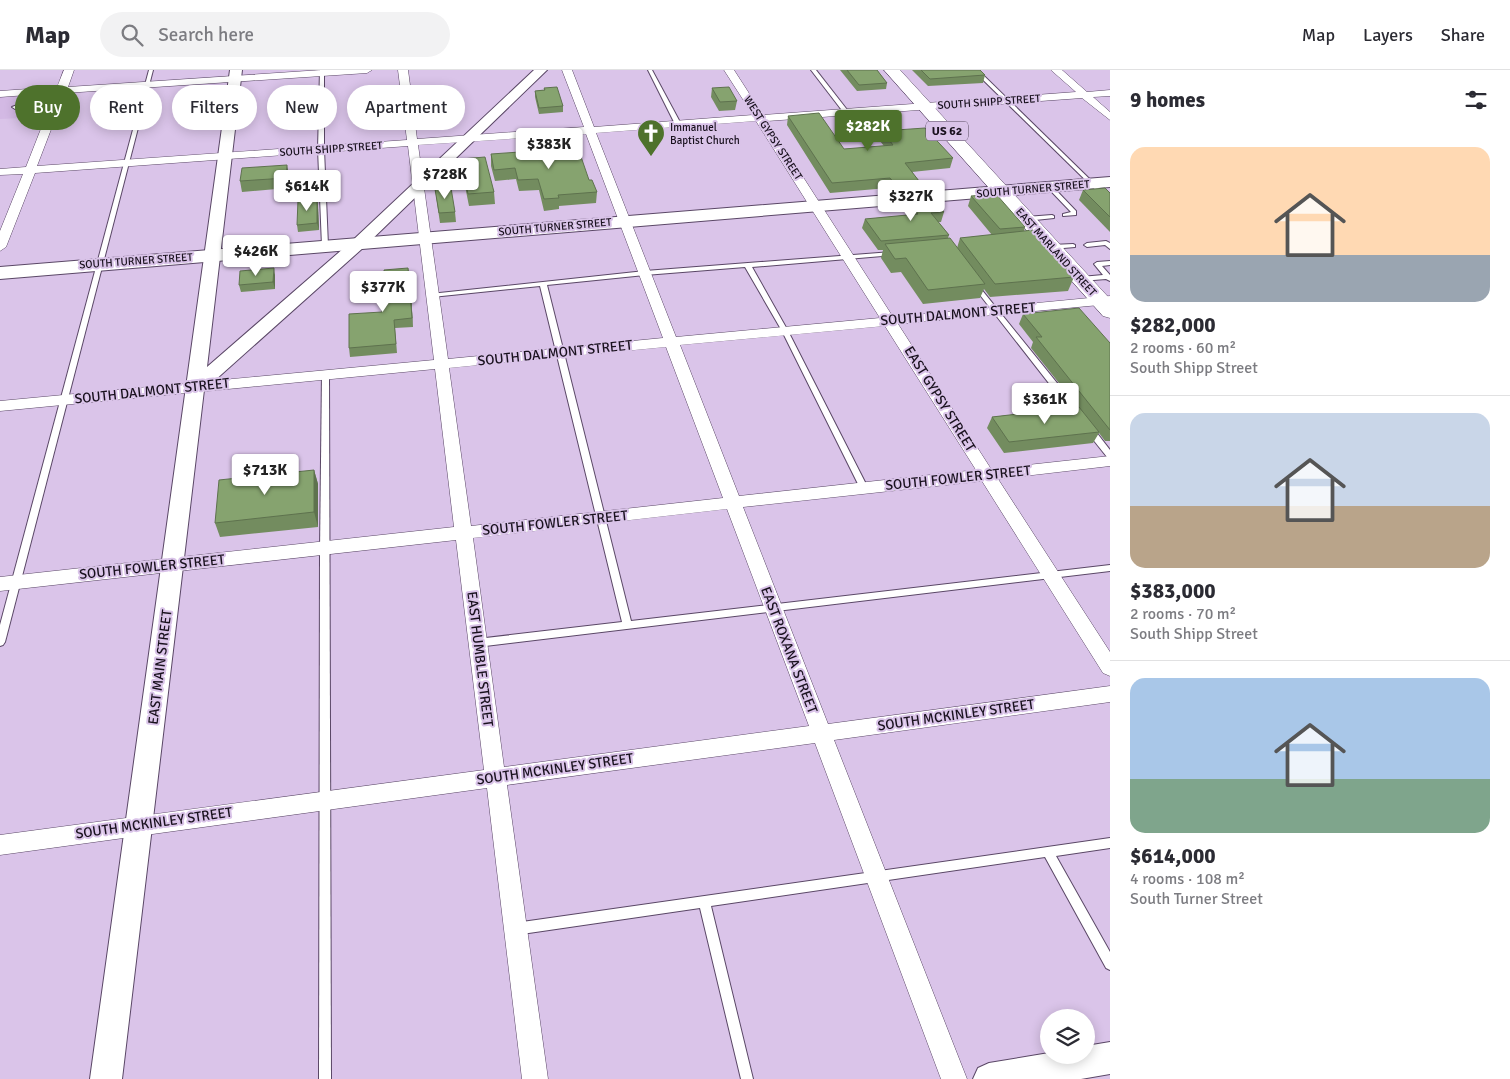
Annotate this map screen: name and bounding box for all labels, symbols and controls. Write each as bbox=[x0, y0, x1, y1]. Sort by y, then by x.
search box bbox=[100, 12, 450, 57]
text: Map bbox=[25, 20, 70, 50]
icon: search bbox=[118, 21, 146, 49]
text: Search here bbox=[158, 23, 254, 47]
text: Map bbox=[1302, 24, 1335, 46]
text: Layers bbox=[1363, 24, 1413, 46]
text: Share bbox=[1441, 24, 1485, 46]
chip: Buy bbox=[15, 85, 80, 130]
chip: Rent bbox=[90, 85, 162, 130]
chip: Filters bbox=[172, 85, 257, 130]
chip: New bbox=[267, 85, 337, 130]
chip: Apartment bbox=[347, 85, 465, 130]
icon: filters bbox=[1462, 86, 1490, 114]
text: 9 homes bbox=[1130, 87, 1205, 113]
street label: SOUTH SHIPP STREET bbox=[937, 92, 1042, 112]
street label: WEST GYPSY STREET bbox=[741, 93, 805, 183]
pin: $282K bbox=[833, 109, 903, 152]
text: $282K bbox=[846, 116, 890, 136]
church icon: Immanuel Baptist Church bbox=[636, 118, 666, 157]
place label: Immanuel Baptist Church bbox=[670, 121, 740, 147]
road number: US 62 bbox=[926, 121, 968, 140]
pin: $383K bbox=[514, 128, 584, 170]
text: $383K bbox=[527, 134, 571, 154]
street label: SOUTH SHIPP STREET bbox=[279, 139, 384, 159]
pin: $728K bbox=[410, 158, 480, 200]
text: $728K bbox=[423, 164, 467, 184]
pin: $614K bbox=[272, 170, 342, 212]
text: $614K bbox=[285, 176, 329, 196]
street label: SOUTH TURNER STREET bbox=[976, 178, 1091, 200]
pin: $327K bbox=[876, 180, 946, 222]
icon: home bbox=[1265, 180, 1355, 270]
text: $327K bbox=[889, 186, 933, 206]
street label: EAST MARLAND STREET bbox=[1013, 205, 1099, 299]
street label: SOUTH TURNER STREET bbox=[498, 216, 613, 238]
pin: $426K bbox=[221, 234, 291, 277]
text: $426K bbox=[234, 241, 278, 261]
street label: SOUTH TURNER STREET bbox=[79, 251, 194, 271]
pin: $377K bbox=[348, 270, 418, 313]
text: $377K bbox=[361, 277, 405, 297]
street label: SOUTH DALMONT STREET bbox=[880, 299, 1036, 329]
text: $282,000 bbox=[1130, 312, 1216, 338]
street label: SOUTH DALMONT STREET bbox=[477, 336, 633, 370]
text: 2 rooms · 60 m² bbox=[1130, 338, 1236, 358]
street label: EAST GYPSY STREET bbox=[901, 343, 979, 455]
text: South Shipp Street bbox=[1130, 358, 1258, 378]
street label: SOUTH DALMONT STREET bbox=[74, 374, 230, 408]
pin: $361K bbox=[1010, 382, 1080, 425]
text: $361K bbox=[1023, 389, 1067, 409]
icon: home bbox=[1265, 445, 1355, 535]
pin: $713K bbox=[230, 454, 300, 496]
text: $713K bbox=[243, 460, 287, 480]
street label: SOUTH FOWLER STREET bbox=[884, 462, 1032, 494]
street label: SOUTH FOWLER STREET bbox=[481, 507, 629, 539]
street label: SOUTH FOWLER STREET bbox=[78, 551, 226, 583]
text: $383,000 bbox=[1130, 578, 1216, 604]
street label: EAST ROXANA STREET bbox=[757, 584, 821, 716]
street label: EAST HUMBLE STREET bbox=[463, 590, 497, 728]
text: 2 rooms · 70 m² bbox=[1130, 604, 1236, 624]
street label: EAST MAIN STREET bbox=[145, 608, 176, 726]
text: South Shipp Street bbox=[1130, 624, 1258, 644]
street label: SOUTH MCKINLEY STREET bbox=[877, 696, 1036, 734]
icon: home bbox=[1265, 710, 1355, 800]
street label: SOUTH MCKINLEY STREET bbox=[476, 750, 635, 788]
street label: SOUTH MCKINLEY STREET bbox=[75, 804, 234, 842]
text: $614,000 bbox=[1130, 843, 1216, 869]
text: 4 rooms · 108 m² bbox=[1130, 869, 1245, 889]
text: South Turner Street bbox=[1130, 889, 1263, 909]
map controls bbox=[1040, 1009, 1095, 1064]
button: layers bbox=[1040, 1009, 1095, 1064]

